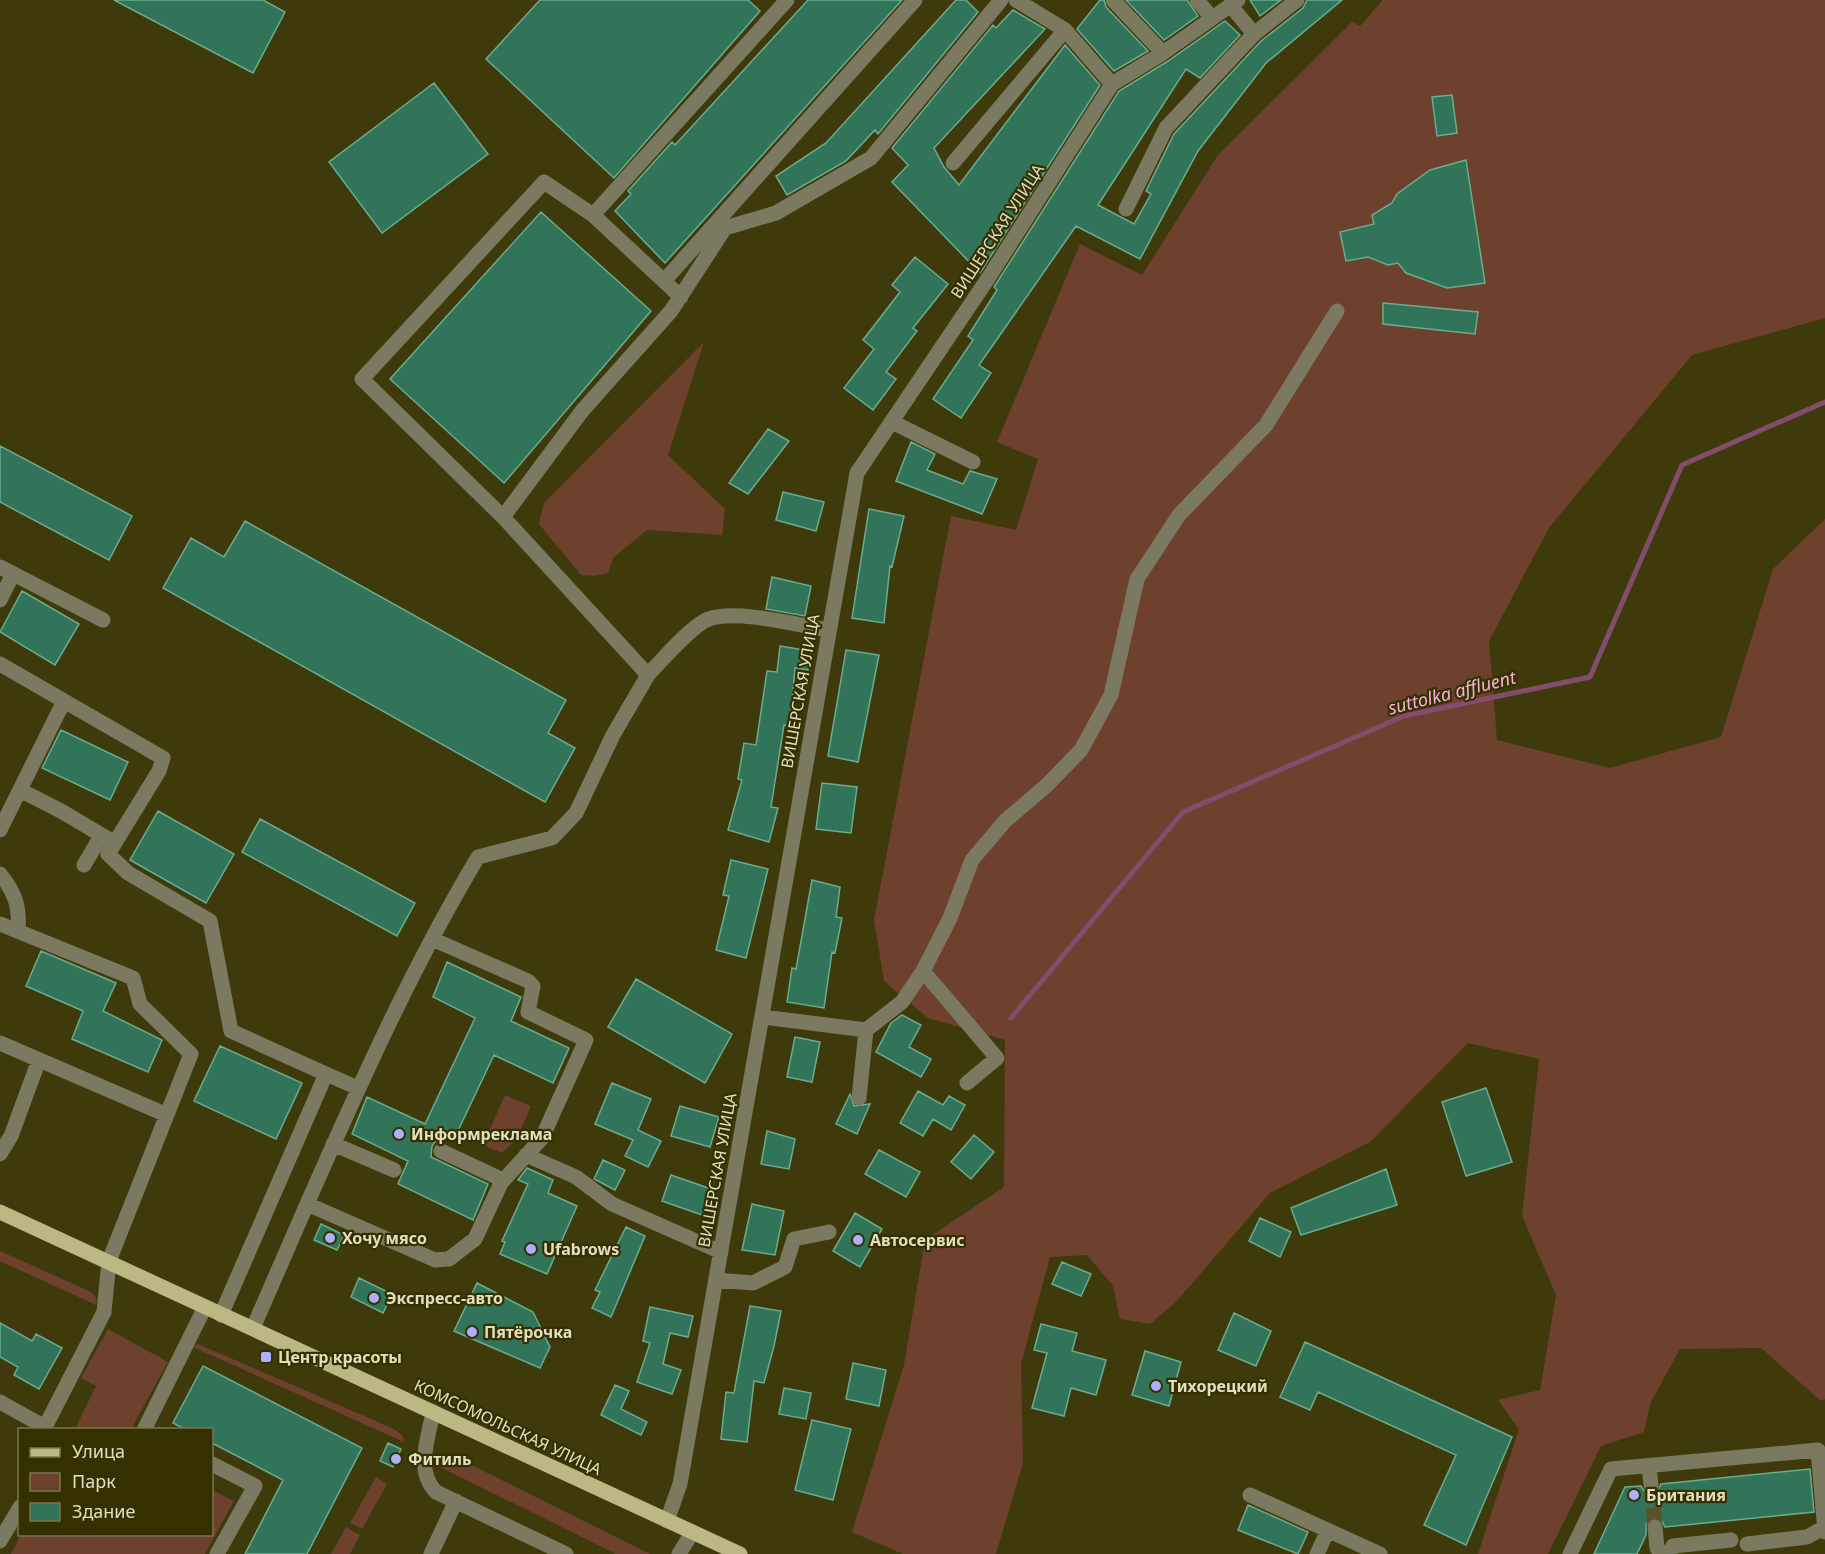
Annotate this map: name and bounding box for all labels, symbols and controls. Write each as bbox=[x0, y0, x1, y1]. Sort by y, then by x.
street label: ВИШЕРСКАЯ УЛИЦА bbox=[945, 159, 1049, 302]
street label: ВИШЕРСКАЯ УЛИЦА bbox=[776, 611, 825, 770]
water label: suttolka affluent bbox=[1385, 664, 1519, 720]
street label: ВИШЕРСКАЯ УЛИЦА bbox=[693, 1090, 742, 1249]
place label: Информреклама bbox=[411, 1123, 552, 1145]
marker: Информреклама bbox=[392, 1127, 406, 1141]
place label: Хочу мясо bbox=[342, 1227, 427, 1249]
place label: Автосервис bbox=[870, 1229, 965, 1251]
marker: Хочу мясо bbox=[323, 1231, 337, 1245]
marker: Автосервис bbox=[851, 1233, 865, 1247]
place label: Ufabrows bbox=[543, 1238, 619, 1260]
marker: Ufabrows bbox=[524, 1242, 538, 1256]
place label: Экспресс-авто bbox=[386, 1287, 503, 1309]
marker: Экспресс-авто bbox=[367, 1291, 381, 1305]
place label: Пятёрочка bbox=[484, 1321, 572, 1343]
marker: Пятёрочка bbox=[465, 1325, 479, 1339]
place label: Центр красоты bbox=[278, 1346, 402, 1368]
marker: Центр красоты bbox=[259, 1350, 273, 1364]
street label: КОМСОМОЛЬСКАЯ УЛИЦА bbox=[411, 1374, 606, 1480]
place label: Тихорецкий bbox=[1168, 1375, 1268, 1397]
marker: Тихорецкий bbox=[1149, 1379, 1163, 1393]
legend bbox=[18, 1428, 213, 1536]
text: Улица bbox=[72, 1439, 125, 1463]
place label: Фитиль bbox=[408, 1448, 472, 1470]
marker: Фитиль bbox=[389, 1452, 403, 1466]
text: Парк bbox=[72, 1469, 116, 1493]
place label: Британия bbox=[1646, 1484, 1726, 1506]
marker: Британия bbox=[1627, 1488, 1641, 1502]
text: Здание bbox=[72, 1499, 136, 1523]

